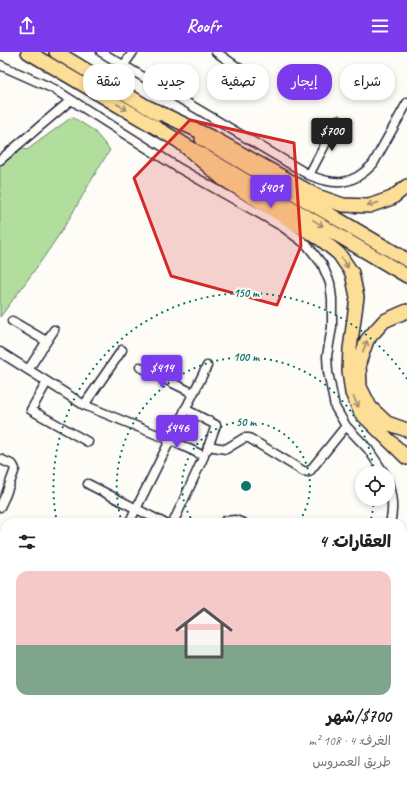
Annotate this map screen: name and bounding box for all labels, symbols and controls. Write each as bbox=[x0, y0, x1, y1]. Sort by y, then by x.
icon: share bbox=[16, 15, 38, 37]
text: Roofr bbox=[186, 15, 221, 37]
icon: menu bbox=[369, 15, 391, 37]
chip: شقة bbox=[83, 64, 135, 100]
chip: جديد bbox=[143, 64, 199, 100]
chip: تصفية bbox=[207, 64, 269, 100]
chip: إيجار bbox=[277, 64, 332, 100]
chip: شراء bbox=[340, 64, 395, 100]
one-way arrow bbox=[116, 104, 128, 112]
pin: $700 bbox=[308, 118, 356, 152]
text: $700 bbox=[320, 123, 344, 139]
pin: $401 bbox=[247, 175, 295, 209]
text: $401 bbox=[259, 180, 283, 196]
one-way arrow bbox=[367, 201, 380, 208]
one-way arrow bbox=[312, 220, 324, 228]
one-way arrow bbox=[341, 257, 349, 268]
text: 150 m bbox=[233, 285, 260, 301]
one-way arrow bbox=[361, 341, 369, 353]
text: 100 m bbox=[233, 349, 260, 365]
pin: $414 bbox=[138, 355, 186, 389]
text: $414 bbox=[150, 360, 174, 376]
one-way arrow bbox=[353, 396, 360, 408]
text: 50 m bbox=[236, 414, 257, 430]
pin: $446 bbox=[153, 415, 201, 449]
text: $446 bbox=[165, 420, 189, 436]
map controls bbox=[355, 466, 395, 506]
button: locate bbox=[355, 466, 395, 506]
centre of rings bbox=[239, 479, 253, 493]
icon: filters bbox=[16, 531, 38, 553]
text: العقارات: 4 bbox=[319, 531, 391, 552]
icon: home bbox=[168, 597, 240, 669]
text: $700/شهر bbox=[327, 706, 391, 727]
text: الغرف: 4 · 108 m² bbox=[309, 733, 391, 749]
text: طريق العمروس bbox=[313, 754, 391, 770]

